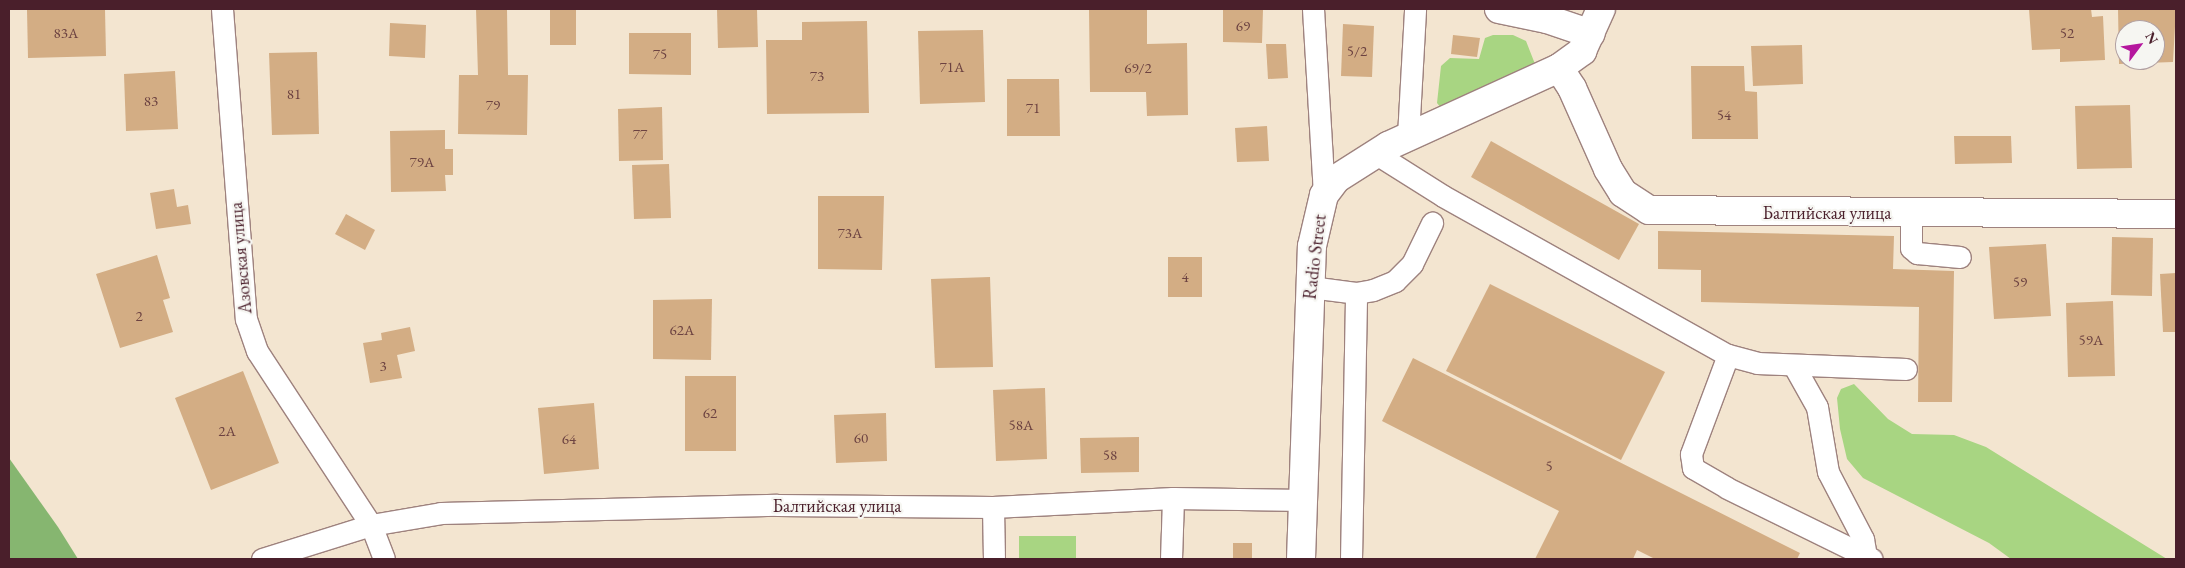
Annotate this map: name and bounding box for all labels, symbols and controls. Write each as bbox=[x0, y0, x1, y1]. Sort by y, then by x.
house number: 69 bbox=[1236, 17, 1250, 35]
north arrow bbox=[2115, 20, 2165, 70]
house number: 83А bbox=[54, 24, 78, 42]
house number: 52 bbox=[2060, 24, 2074, 42]
text: N bbox=[2141, 28, 2163, 47]
house number: 5/2 bbox=[1347, 42, 1367, 60]
house number: 75 bbox=[653, 45, 667, 63]
house number: 71А bbox=[940, 58, 964, 76]
house number: 69/2 bbox=[1124, 59, 1152, 77]
house number: 73 bbox=[810, 67, 824, 85]
house number: 81 bbox=[287, 85, 301, 103]
house number: 83 bbox=[144, 92, 158, 110]
house number: 79 bbox=[486, 96, 500, 114]
house number: 71 bbox=[1026, 99, 1040, 117]
house number: 54 bbox=[1717, 106, 1731, 124]
house number: 77 bbox=[633, 125, 647, 143]
house number: 79А bbox=[410, 153, 434, 171]
street label: Азовская улица bbox=[225, 201, 257, 315]
street label: Балтийская улица bbox=[1762, 202, 1892, 224]
street label: Radio Street bbox=[1299, 213, 1331, 301]
house number: 73А bbox=[838, 224, 862, 242]
house number: 4 bbox=[1181, 268, 1189, 286]
house number: 59 bbox=[2013, 273, 2027, 291]
house number: 2 bbox=[135, 307, 143, 325]
house number: 62А bbox=[670, 321, 694, 339]
house number: 59А bbox=[2079, 331, 2103, 349]
house number: 3 bbox=[379, 357, 387, 375]
house number: 62 bbox=[703, 404, 717, 422]
house number: 58А bbox=[1009, 416, 1033, 434]
house number: 2А bbox=[218, 422, 236, 440]
house number: 60 bbox=[854, 429, 868, 447]
house number: 64 bbox=[562, 430, 576, 448]
house number: 58 bbox=[1103, 446, 1117, 464]
house number: 5 bbox=[1545, 457, 1553, 475]
street label: Балтийская улица bbox=[772, 495, 902, 517]

